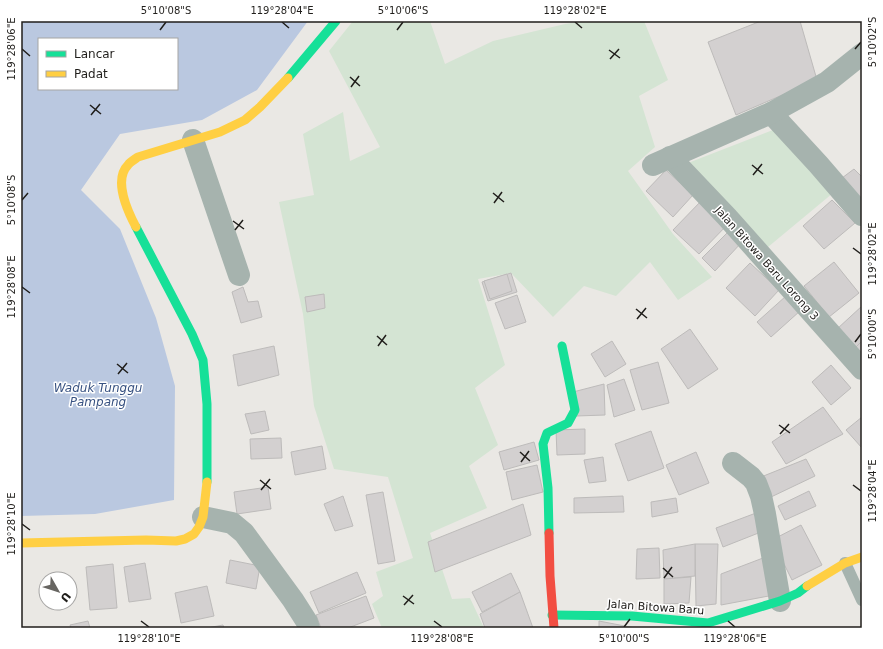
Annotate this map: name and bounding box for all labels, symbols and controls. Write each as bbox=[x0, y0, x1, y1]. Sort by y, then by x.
text: 5°10'08"S bbox=[141, 5, 191, 16]
text: 119°28'04"E bbox=[250, 5, 314, 16]
text: 5°10'06"S bbox=[378, 5, 428, 16]
text: 119°28'02"E bbox=[543, 5, 607, 16]
text: 119°28'06"E bbox=[6, 17, 17, 81]
text: 5°10'02"S bbox=[867, 17, 878, 67]
legend bbox=[38, 38, 178, 90]
text: Lancar bbox=[74, 47, 115, 61]
text: Padat bbox=[74, 67, 108, 81]
text: 5°10'08"S bbox=[6, 175, 17, 225]
street label: Jalan Bitowa Baru Lorong 3 bbox=[711, 203, 821, 323]
text: 119°28'02"E bbox=[867, 222, 878, 286]
text: 119°28'08"E bbox=[6, 255, 17, 319]
text: 5°10'00"S bbox=[867, 309, 878, 359]
water label: Waduk Tunggu Pampang bbox=[54, 381, 143, 409]
text: 119°28'04"E bbox=[867, 459, 878, 523]
text: 119°28'10"E bbox=[6, 492, 17, 556]
north arrow bbox=[38, 571, 78, 611]
text: U bbox=[58, 589, 73, 605]
street label: Jalan Bitowa Baru bbox=[606, 598, 705, 617]
text: 119°28'10"E bbox=[117, 633, 181, 644]
text: 119°28'08"E bbox=[410, 633, 474, 644]
text: 5°10'00"S bbox=[599, 633, 649, 644]
text: 119°28'06"E bbox=[703, 633, 767, 644]

